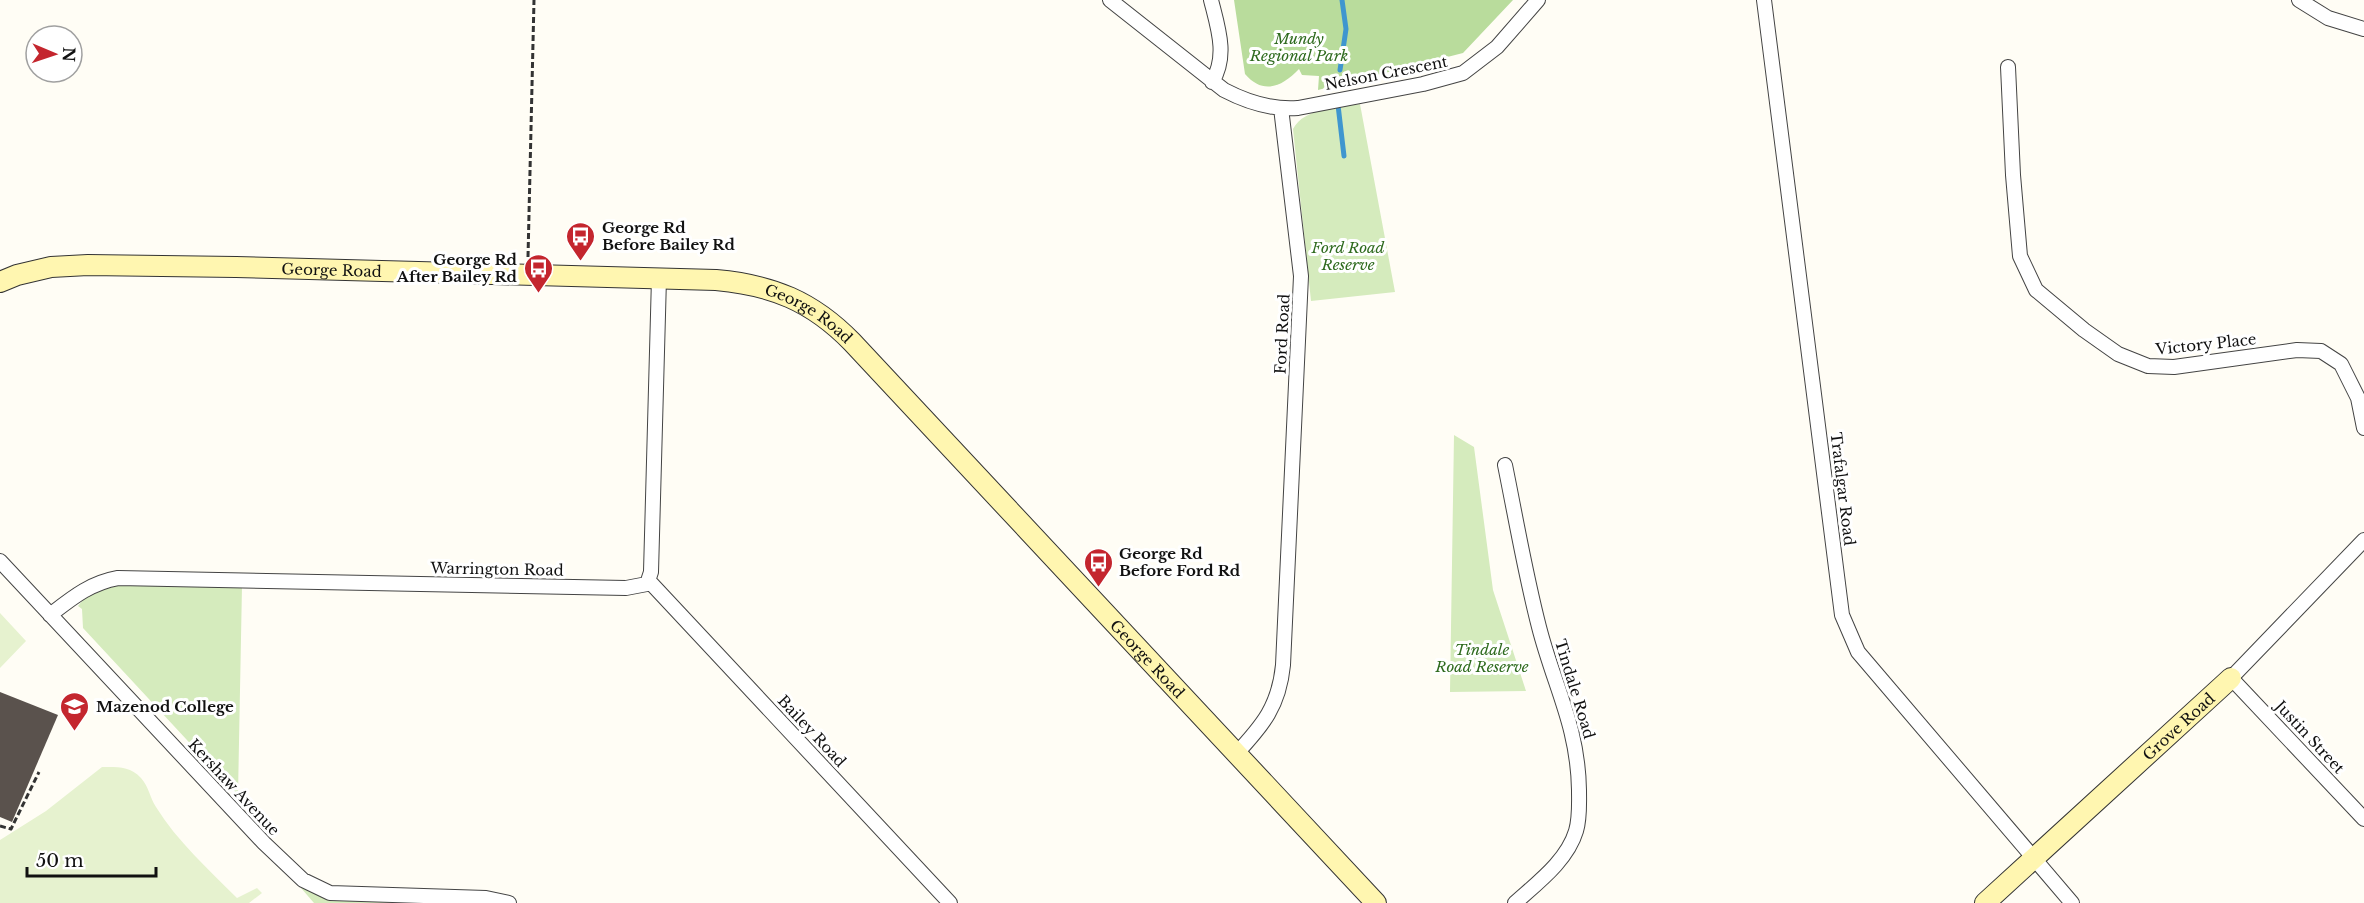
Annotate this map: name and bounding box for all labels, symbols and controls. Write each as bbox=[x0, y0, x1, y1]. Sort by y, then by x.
north arrow bbox=[24, 24, 84, 84]
park label: Mundy Regional Park bbox=[1249, 29, 1348, 65]
text: N bbox=[59, 47, 79, 62]
street label: Nelson Crescent bbox=[1323, 52, 1449, 94]
place label: George Rd Before Bailey Rd bbox=[602, 218, 735, 254]
bus stop icon: George Rd Before Bailey Rd bbox=[565, 220, 597, 262]
park label: Ford Road Reserve bbox=[1310, 238, 1385, 274]
place label: George Rd After Bailey Rd bbox=[396, 250, 518, 286]
bus stop icon: George Rd After Bailey Rd bbox=[522, 252, 554, 294]
street label: George Road bbox=[281, 259, 382, 280]
street label: George Road bbox=[763, 280, 857, 347]
street label: Ford Road bbox=[1270, 293, 1294, 375]
street label: Victory Place bbox=[2154, 329, 2257, 359]
street label: Trafalgar Road bbox=[1827, 431, 1859, 547]
place label: George Rd Before Ford Rd bbox=[1119, 544, 1241, 580]
bus stop icon: George Rd Before Ford Rd bbox=[1082, 546, 1114, 588]
street label: Warrington Road bbox=[429, 558, 564, 580]
street label: George Road bbox=[1107, 615, 1189, 702]
street label: Tindale Road bbox=[1551, 637, 1599, 741]
park label: Tindale Road Reserve bbox=[1434, 640, 1529, 676]
street label: Grove Road bbox=[2138, 688, 2218, 764]
school or university icon: Mazenod College bbox=[59, 690, 91, 732]
street label: Bailey Road bbox=[774, 691, 850, 771]
street label: Justin Street bbox=[2270, 695, 2349, 778]
place label: Mazenod College bbox=[96, 697, 234, 716]
street label: Kershaw Avenue bbox=[184, 735, 284, 839]
scale bar bbox=[27, 840, 156, 878]
text: 50 m bbox=[36, 850, 84, 872]

